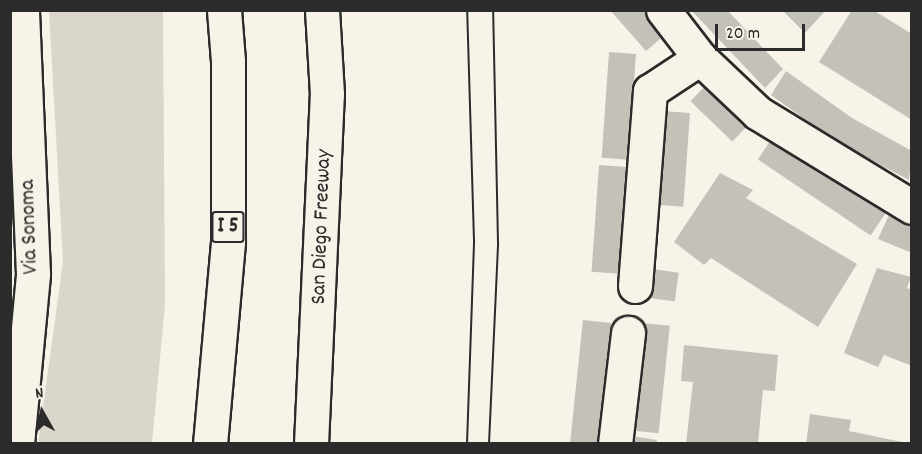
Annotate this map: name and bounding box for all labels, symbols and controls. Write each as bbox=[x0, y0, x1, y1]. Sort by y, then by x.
scale bar bbox=[718, 12, 808, 50]
text: 20 m bbox=[726, 22, 760, 47]
street label: San Diego Freeway bbox=[306, 149, 338, 305]
street label: Via Sonoma bbox=[15, 179, 45, 275]
road number: I 5 bbox=[210, 209, 246, 245]
north arrow bbox=[12, 382, 72, 442]
text: N bbox=[34, 382, 45, 406]

